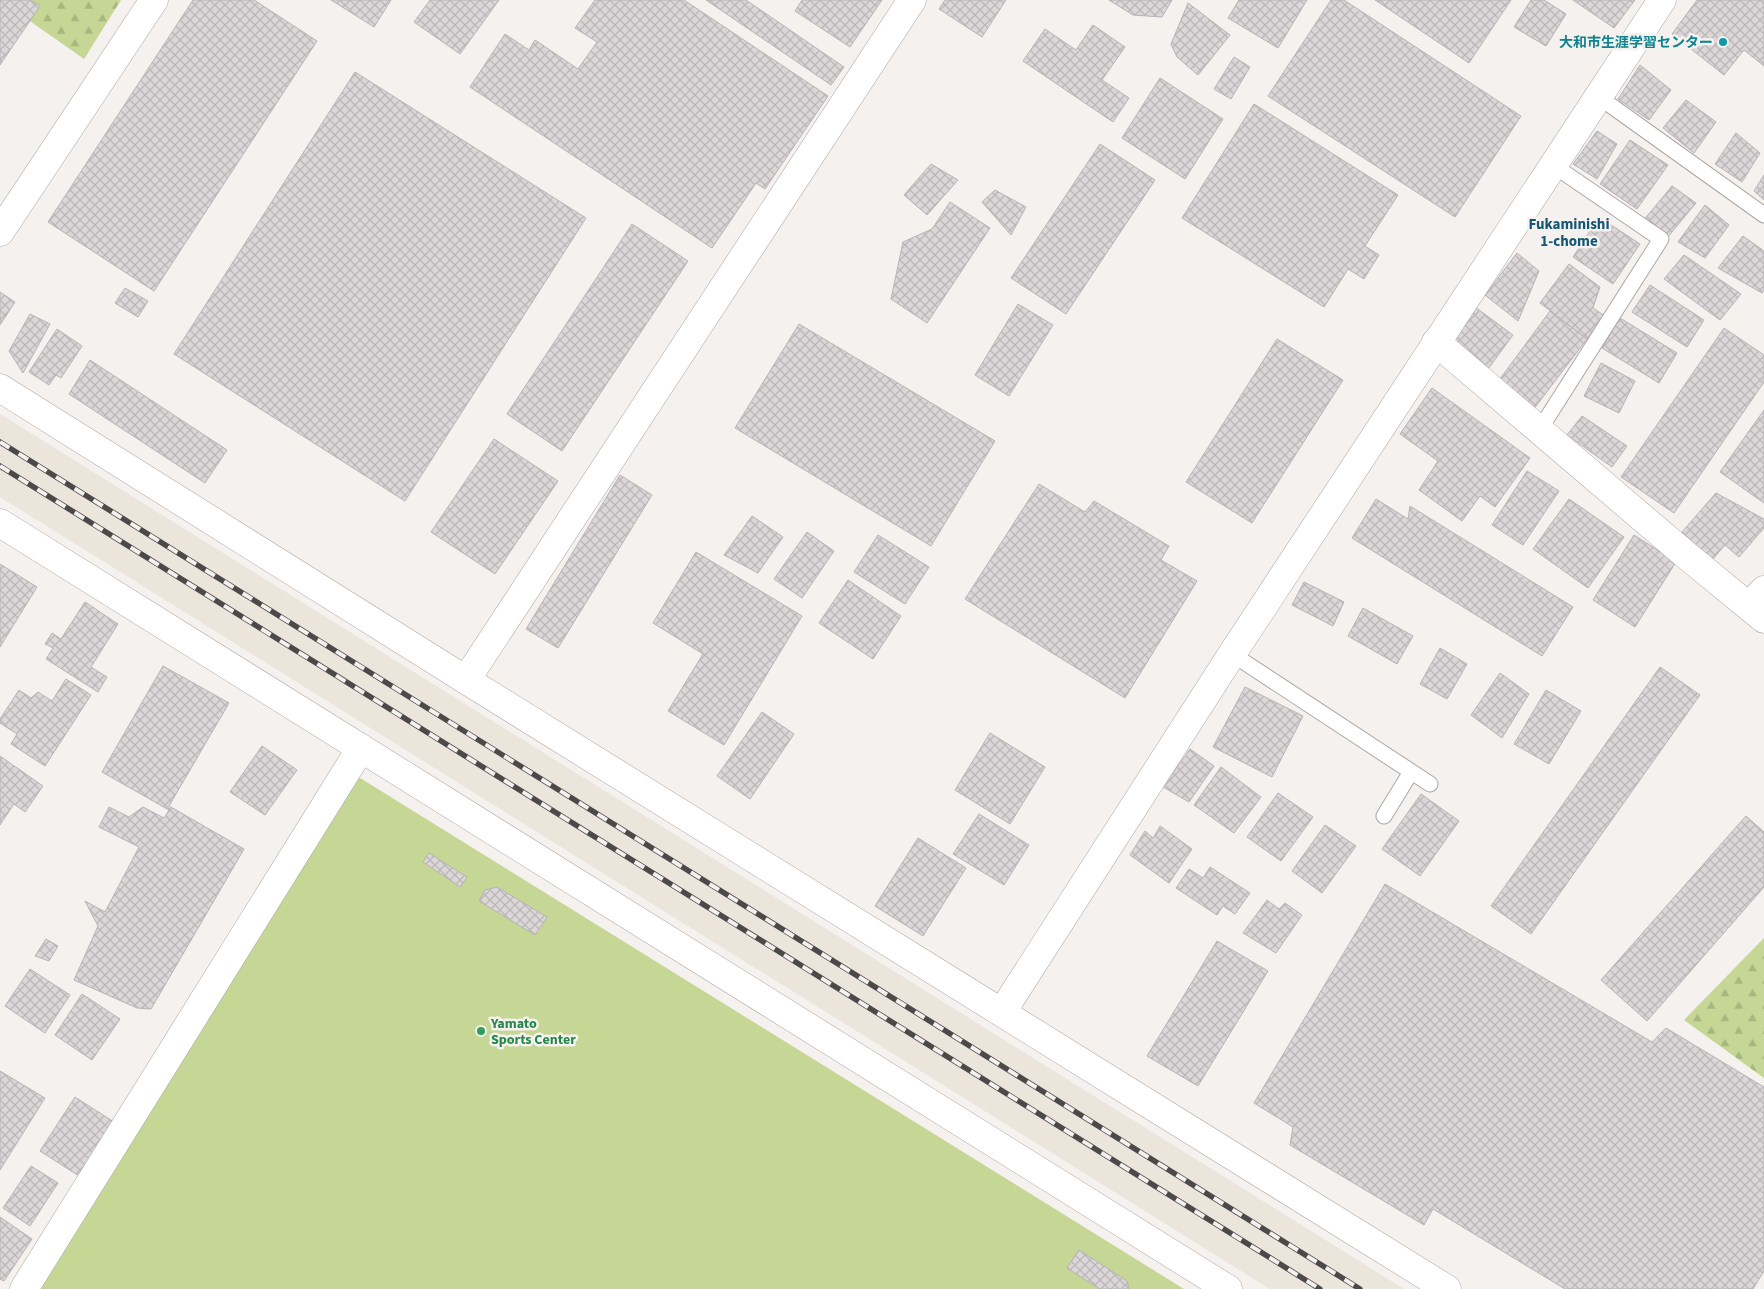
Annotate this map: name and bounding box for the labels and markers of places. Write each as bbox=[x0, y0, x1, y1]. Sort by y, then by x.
place label: 大和市生涯学習センター bbox=[1559, 33, 1713, 53]
marker: 大和市生涯学習センター bbox=[1717, 36, 1729, 48]
place label: Yamato Sports Center bbox=[490, 1014, 576, 1050]
marker: Yamato Sports Center bbox=[475, 1025, 487, 1037]

